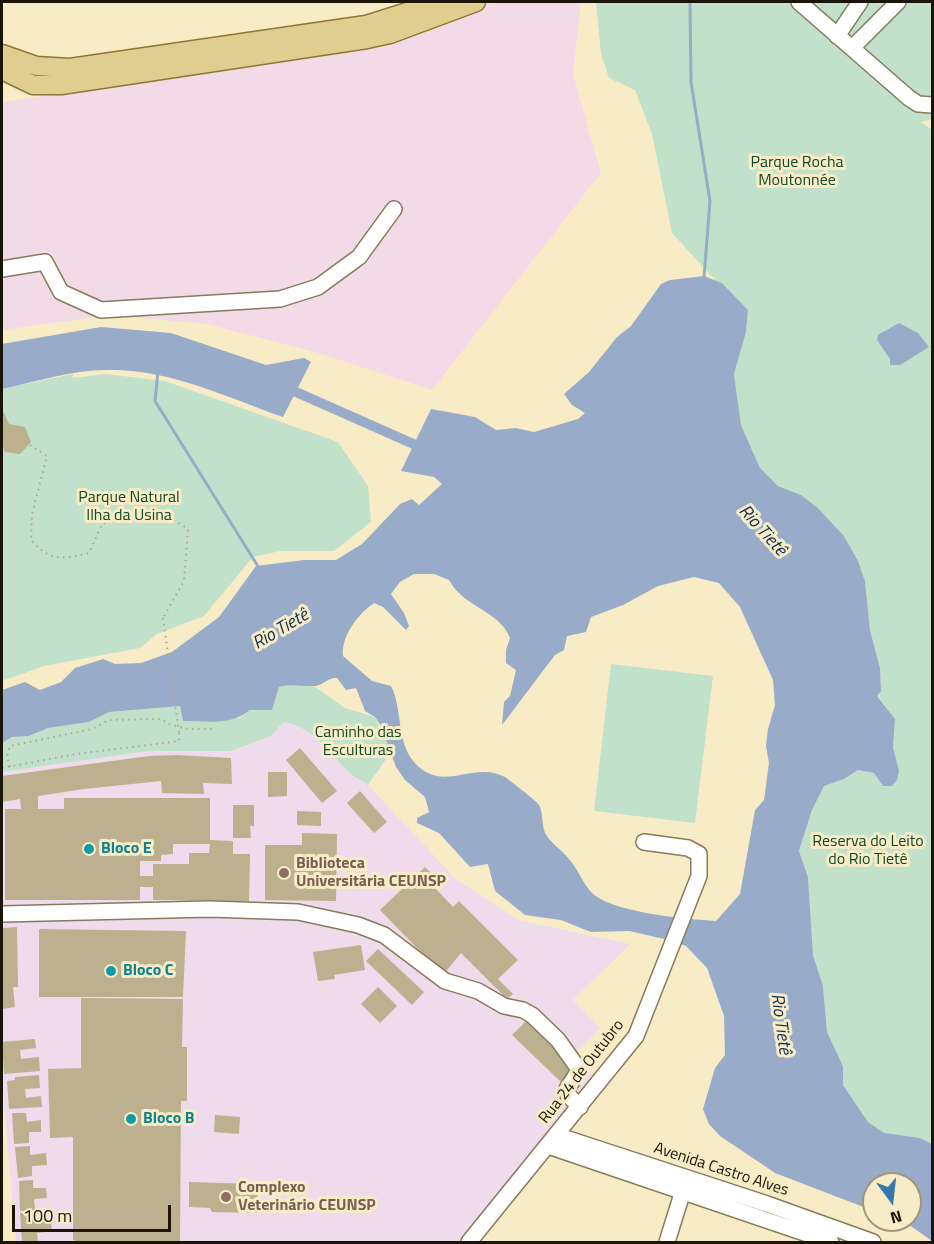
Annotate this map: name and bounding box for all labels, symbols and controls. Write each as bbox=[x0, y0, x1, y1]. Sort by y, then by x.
park label: Parque Rocha Moutonnée bbox=[750, 153, 844, 191]
park label: Parque Natural Ilha da Usina bbox=[78, 488, 180, 526]
water label: Rio Tietê bbox=[733, 501, 791, 561]
water label: Rio Tietê bbox=[249, 605, 313, 655]
park label: Caminho das Esculturas bbox=[315, 723, 401, 761]
park label: Reserva do Leito do Rio Tietê bbox=[812, 832, 924, 870]
place label: Bloco E bbox=[101, 839, 152, 859]
marker: Bloco E bbox=[82, 842, 96, 856]
place label: Biblioteca Universitária CEUNSP bbox=[296, 854, 446, 892]
marker: Biblioteca Universitária CEUNSP bbox=[277, 866, 291, 880]
place label: Bloco C bbox=[123, 961, 173, 981]
marker: Bloco C bbox=[104, 964, 118, 978]
water label: Rio Tietê bbox=[765, 992, 795, 1056]
street label: Rua 24 de Outubro bbox=[535, 1016, 629, 1128]
place label: Bloco B bbox=[143, 1109, 194, 1129]
marker: Bloco B bbox=[124, 1112, 138, 1126]
street label: Avenida Castro Alves bbox=[651, 1139, 791, 1201]
north arrow bbox=[862, 1172, 922, 1232]
place label: Complexo Veterinário CEUNSP bbox=[238, 1178, 376, 1216]
marker: Complexo Veterinário CEUNSP bbox=[219, 1190, 233, 1204]
scale bar bbox=[15, 1193, 174, 1231]
text: 100 m bbox=[23, 1202, 72, 1229]
text: N bbox=[888, 1204, 905, 1230]

